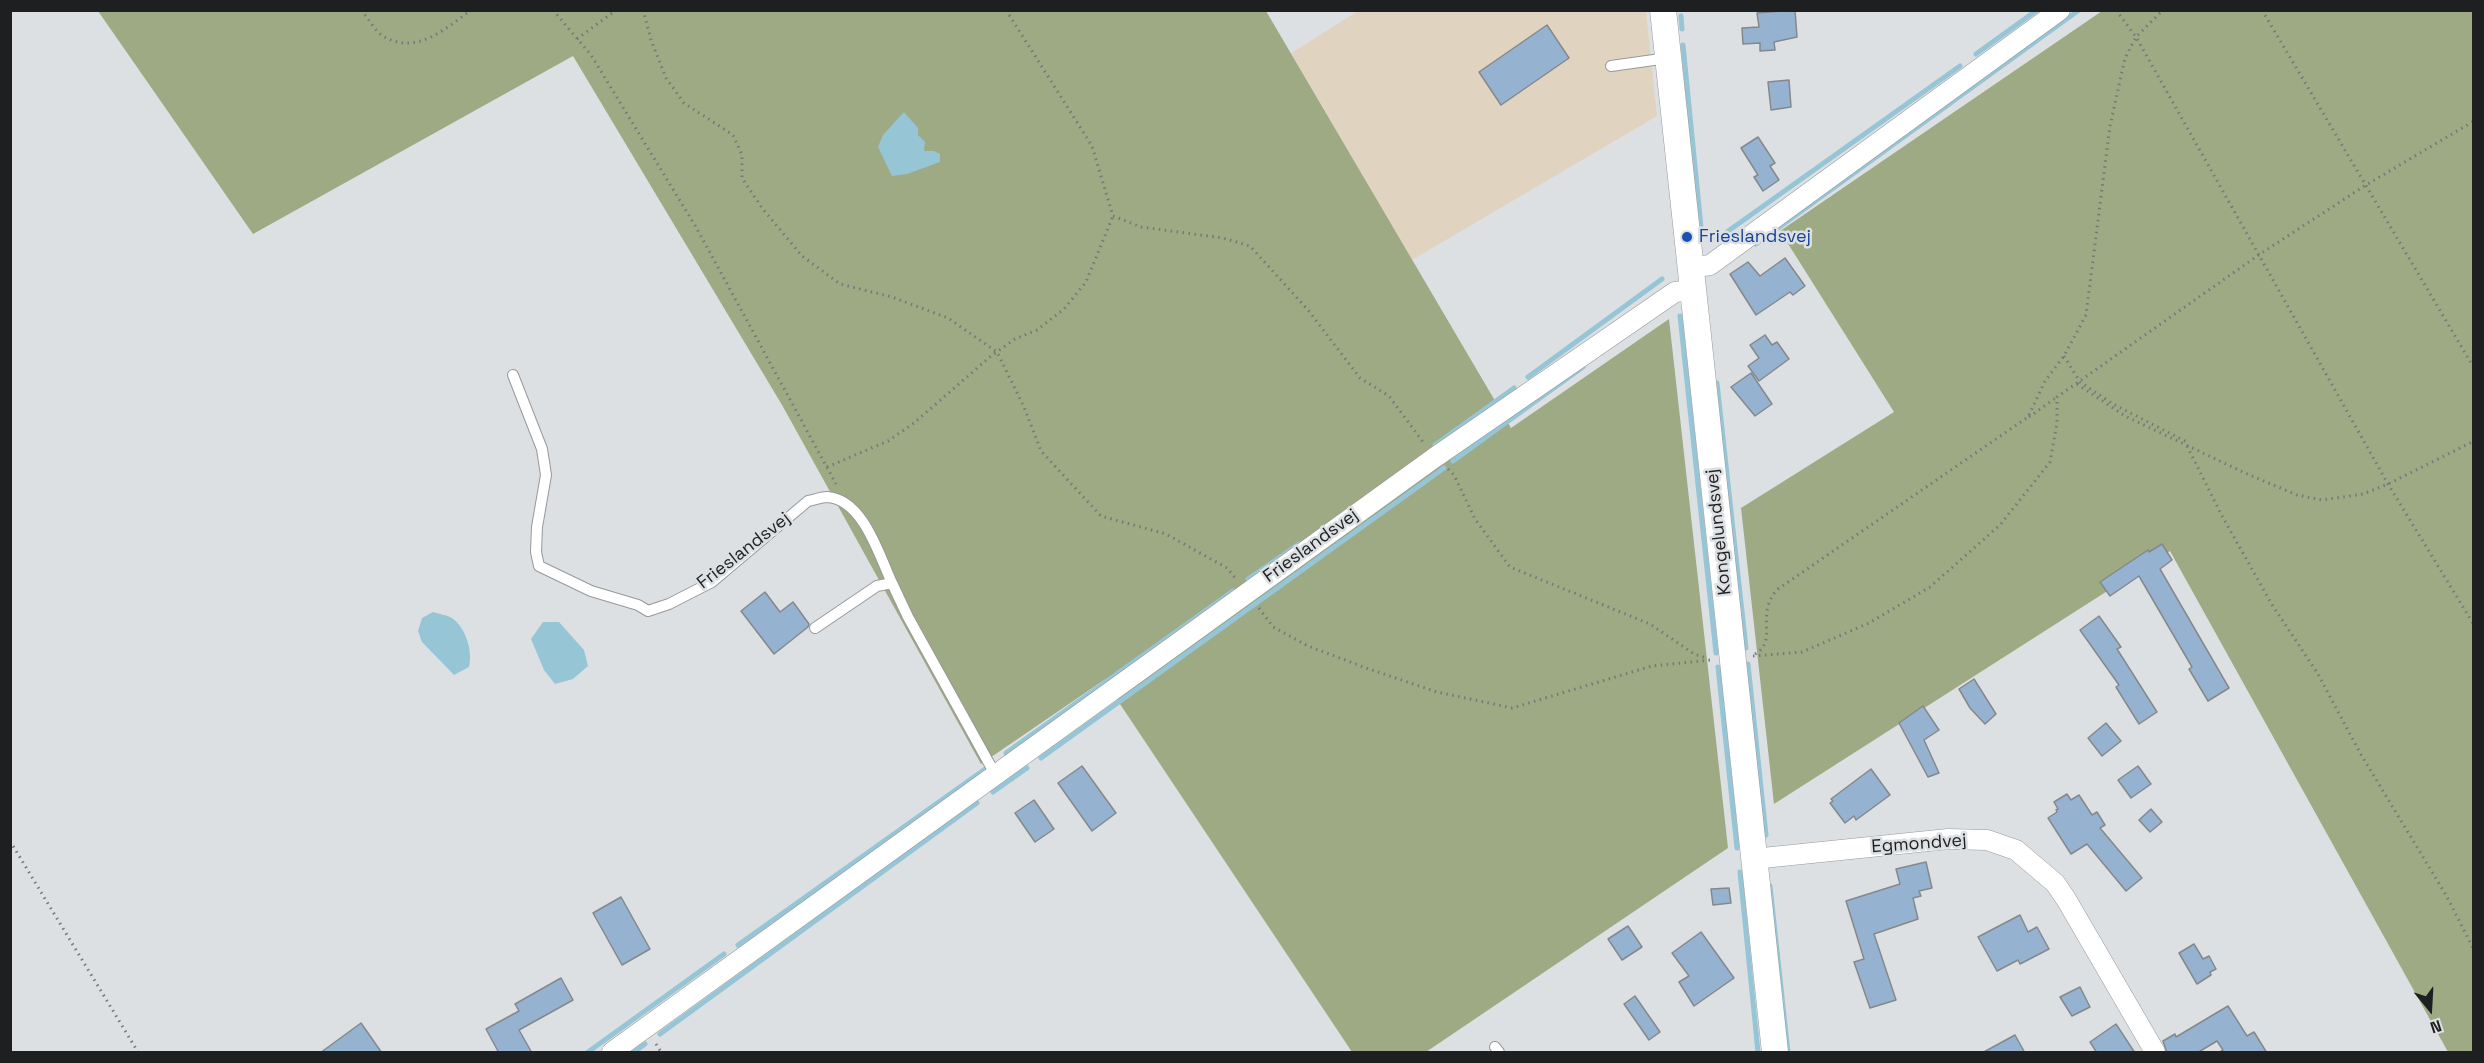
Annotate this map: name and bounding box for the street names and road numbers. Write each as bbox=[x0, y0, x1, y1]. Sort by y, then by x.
street label: Kongelundsvej bbox=[1702, 468, 1736, 596]
street label: Frieslandsvej bbox=[1259, 504, 1363, 588]
street label: Frieslandsvej bbox=[693, 508, 795, 594]
street label: Egmondvej bbox=[1871, 830, 1967, 858]

